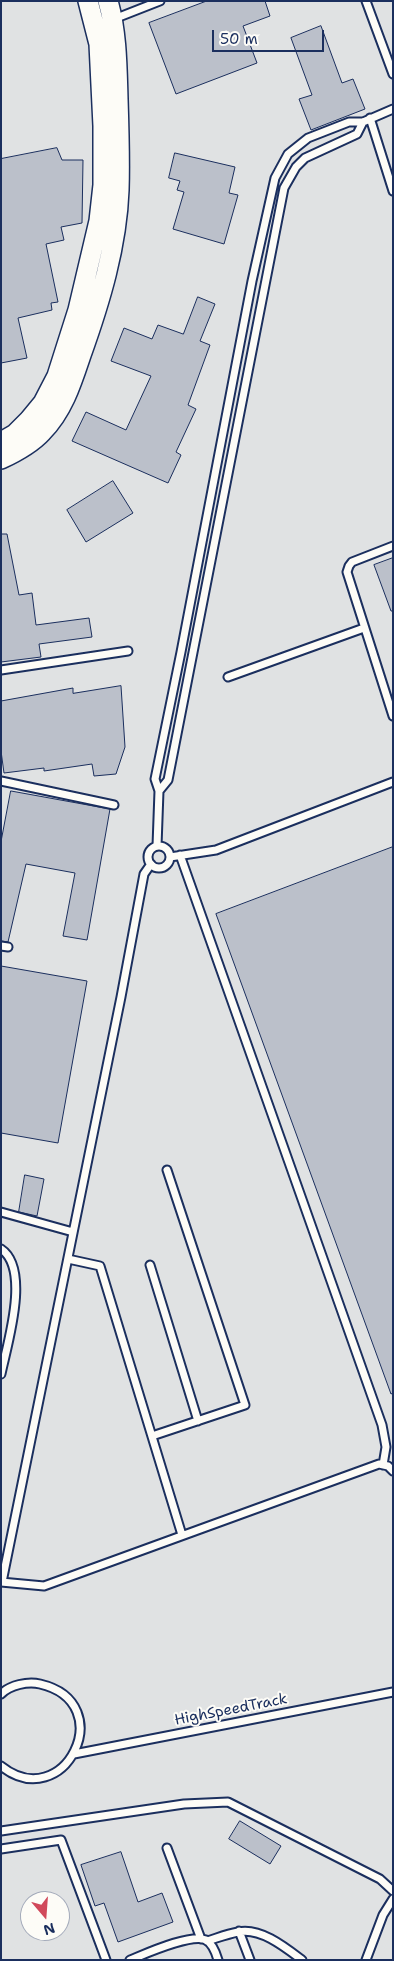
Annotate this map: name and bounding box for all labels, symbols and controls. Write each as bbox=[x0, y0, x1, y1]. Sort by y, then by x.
scale bar bbox=[214, 20, 326, 52]
text: 50 m bbox=[220, 29, 258, 49]
street label: HighSpeedTrack bbox=[173, 1690, 289, 1730]
north arrow bbox=[20, 1891, 70, 1941]
text: N bbox=[41, 1919, 57, 1940]

